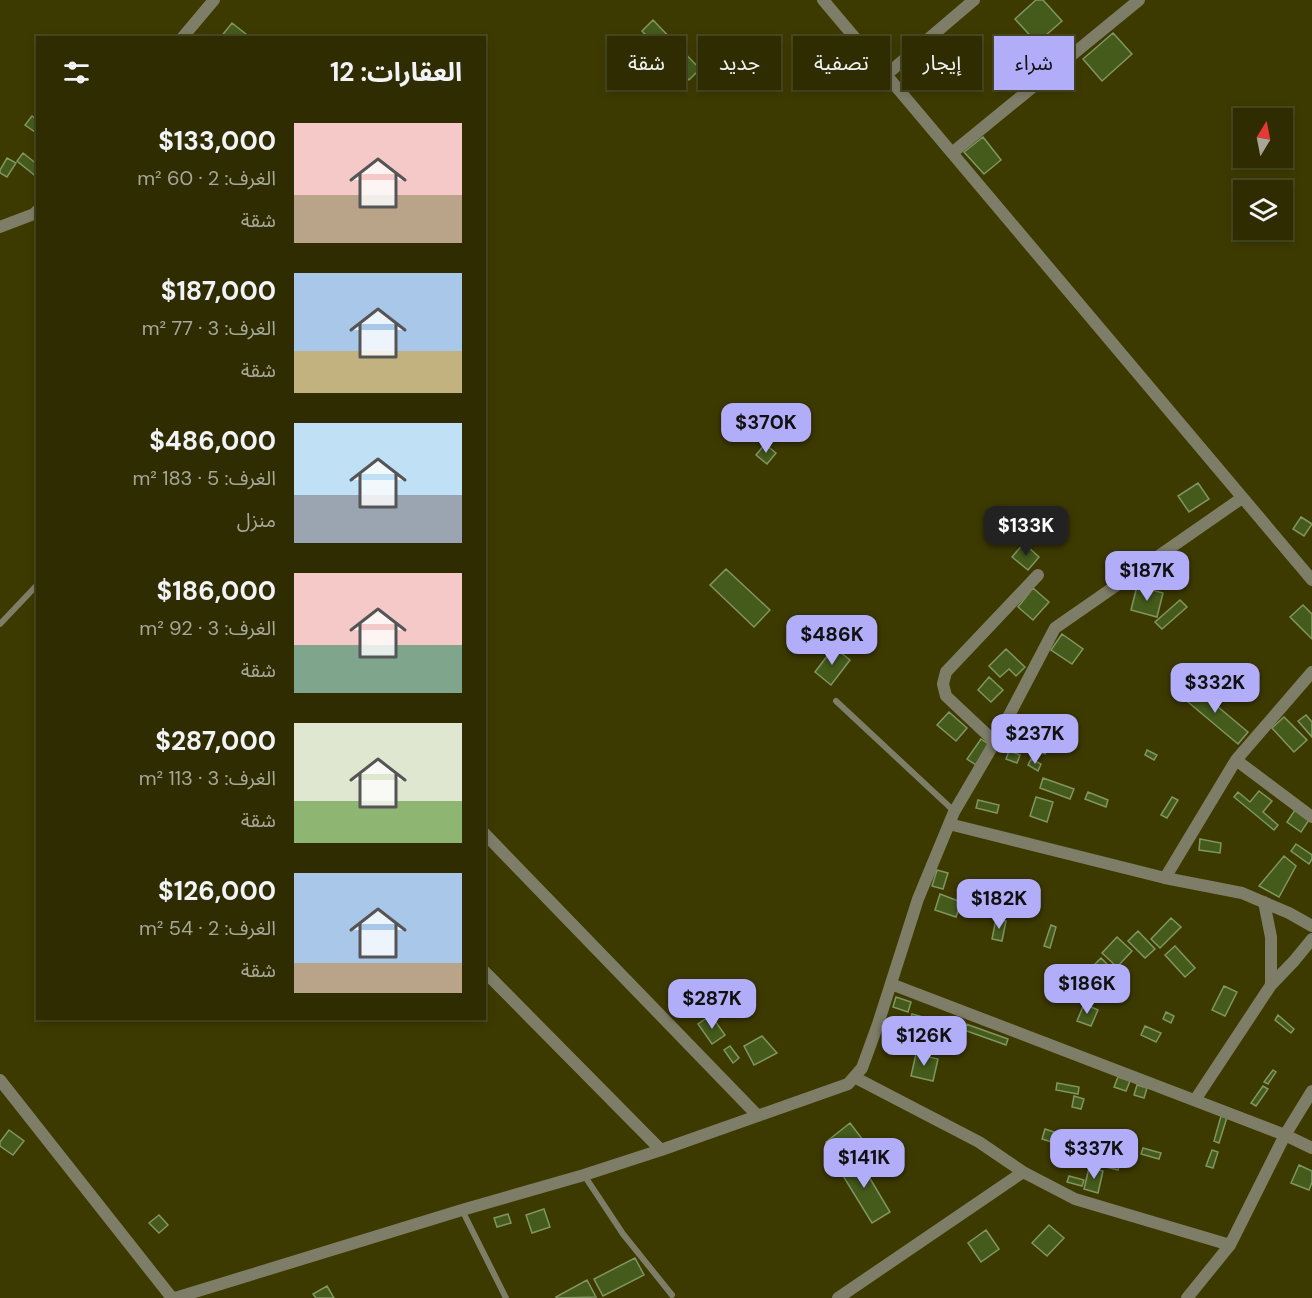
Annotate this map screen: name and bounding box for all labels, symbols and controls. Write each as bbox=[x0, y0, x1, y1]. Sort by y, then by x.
chip: شقة bbox=[607, 36, 686, 90]
chip: جديد bbox=[698, 36, 781, 90]
chip: تصفية bbox=[793, 36, 890, 90]
chip: إيجار bbox=[902, 36, 982, 90]
chip: شراء bbox=[994, 36, 1074, 90]
text: العقارات: 12 bbox=[330, 55, 462, 89]
icon: filters bbox=[60, 56, 93, 89]
north arrow bbox=[1233, 108, 1293, 168]
map controls bbox=[1233, 108, 1293, 240]
text: $133,000 bbox=[158, 124, 276, 158]
icon: home bbox=[342, 147, 414, 219]
text: الغرف: 2 · 60 m² bbox=[137, 165, 276, 191]
button: layers bbox=[1233, 180, 1293, 240]
text: شقة bbox=[241, 207, 276, 233]
text: $187,000 bbox=[161, 274, 276, 308]
icon: home bbox=[342, 297, 414, 369]
text: الغرف: 3 · 77 m² bbox=[142, 315, 276, 341]
text: شقة bbox=[241, 357, 276, 383]
pin: $370K bbox=[724, 403, 808, 454]
text: $370K bbox=[735, 409, 797, 435]
text: $486,000 bbox=[149, 424, 276, 458]
icon: home bbox=[342, 447, 414, 519]
text: الغرف: 5 · 183 m² bbox=[132, 465, 276, 491]
pin: $133K bbox=[984, 506, 1068, 557]
text: منزل bbox=[237, 507, 276, 533]
text: $133K bbox=[998, 512, 1054, 538]
pin: $187K bbox=[1105, 551, 1189, 602]
text: $187K bbox=[1119, 557, 1175, 583]
text: $186,000 bbox=[157, 574, 276, 608]
icon: home bbox=[342, 597, 414, 669]
text: الغرف: 3 · 92 m² bbox=[139, 615, 276, 641]
pin: $486K bbox=[790, 615, 874, 666]
text: $486K bbox=[800, 621, 864, 647]
text: شقة bbox=[241, 657, 276, 683]
pin: $332K bbox=[1173, 663, 1257, 714]
text: $332K bbox=[1185, 669, 1245, 695]
pin: $237K bbox=[993, 714, 1077, 765]
text: $237K bbox=[1005, 720, 1065, 746]
text: $287,000 bbox=[155, 724, 276, 758]
icon: home bbox=[342, 747, 414, 819]
text: الغرف: 3 · 113 m² bbox=[139, 765, 276, 791]
text: شقة bbox=[241, 807, 276, 833]
text: $126,000 bbox=[158, 874, 276, 908]
pin: $182K bbox=[957, 879, 1041, 930]
text: $182K bbox=[971, 885, 1027, 911]
icon: home bbox=[342, 897, 414, 969]
text: الغرف: 2 · 54 m² bbox=[139, 915, 276, 941]
text: شقة bbox=[241, 957, 276, 983]
pin: $186K bbox=[1045, 964, 1129, 1015]
text: $186K bbox=[1058, 970, 1116, 996]
pin: $287K bbox=[670, 979, 754, 1030]
text: $287K bbox=[682, 985, 742, 1011]
pin: $126K bbox=[882, 1016, 966, 1067]
text: $126K bbox=[896, 1022, 952, 1048]
pin: $337K bbox=[1052, 1129, 1136, 1180]
text: $337K bbox=[1064, 1135, 1124, 1161]
pin: $141K bbox=[822, 1138, 906, 1189]
text: $141K bbox=[838, 1144, 890, 1170]

